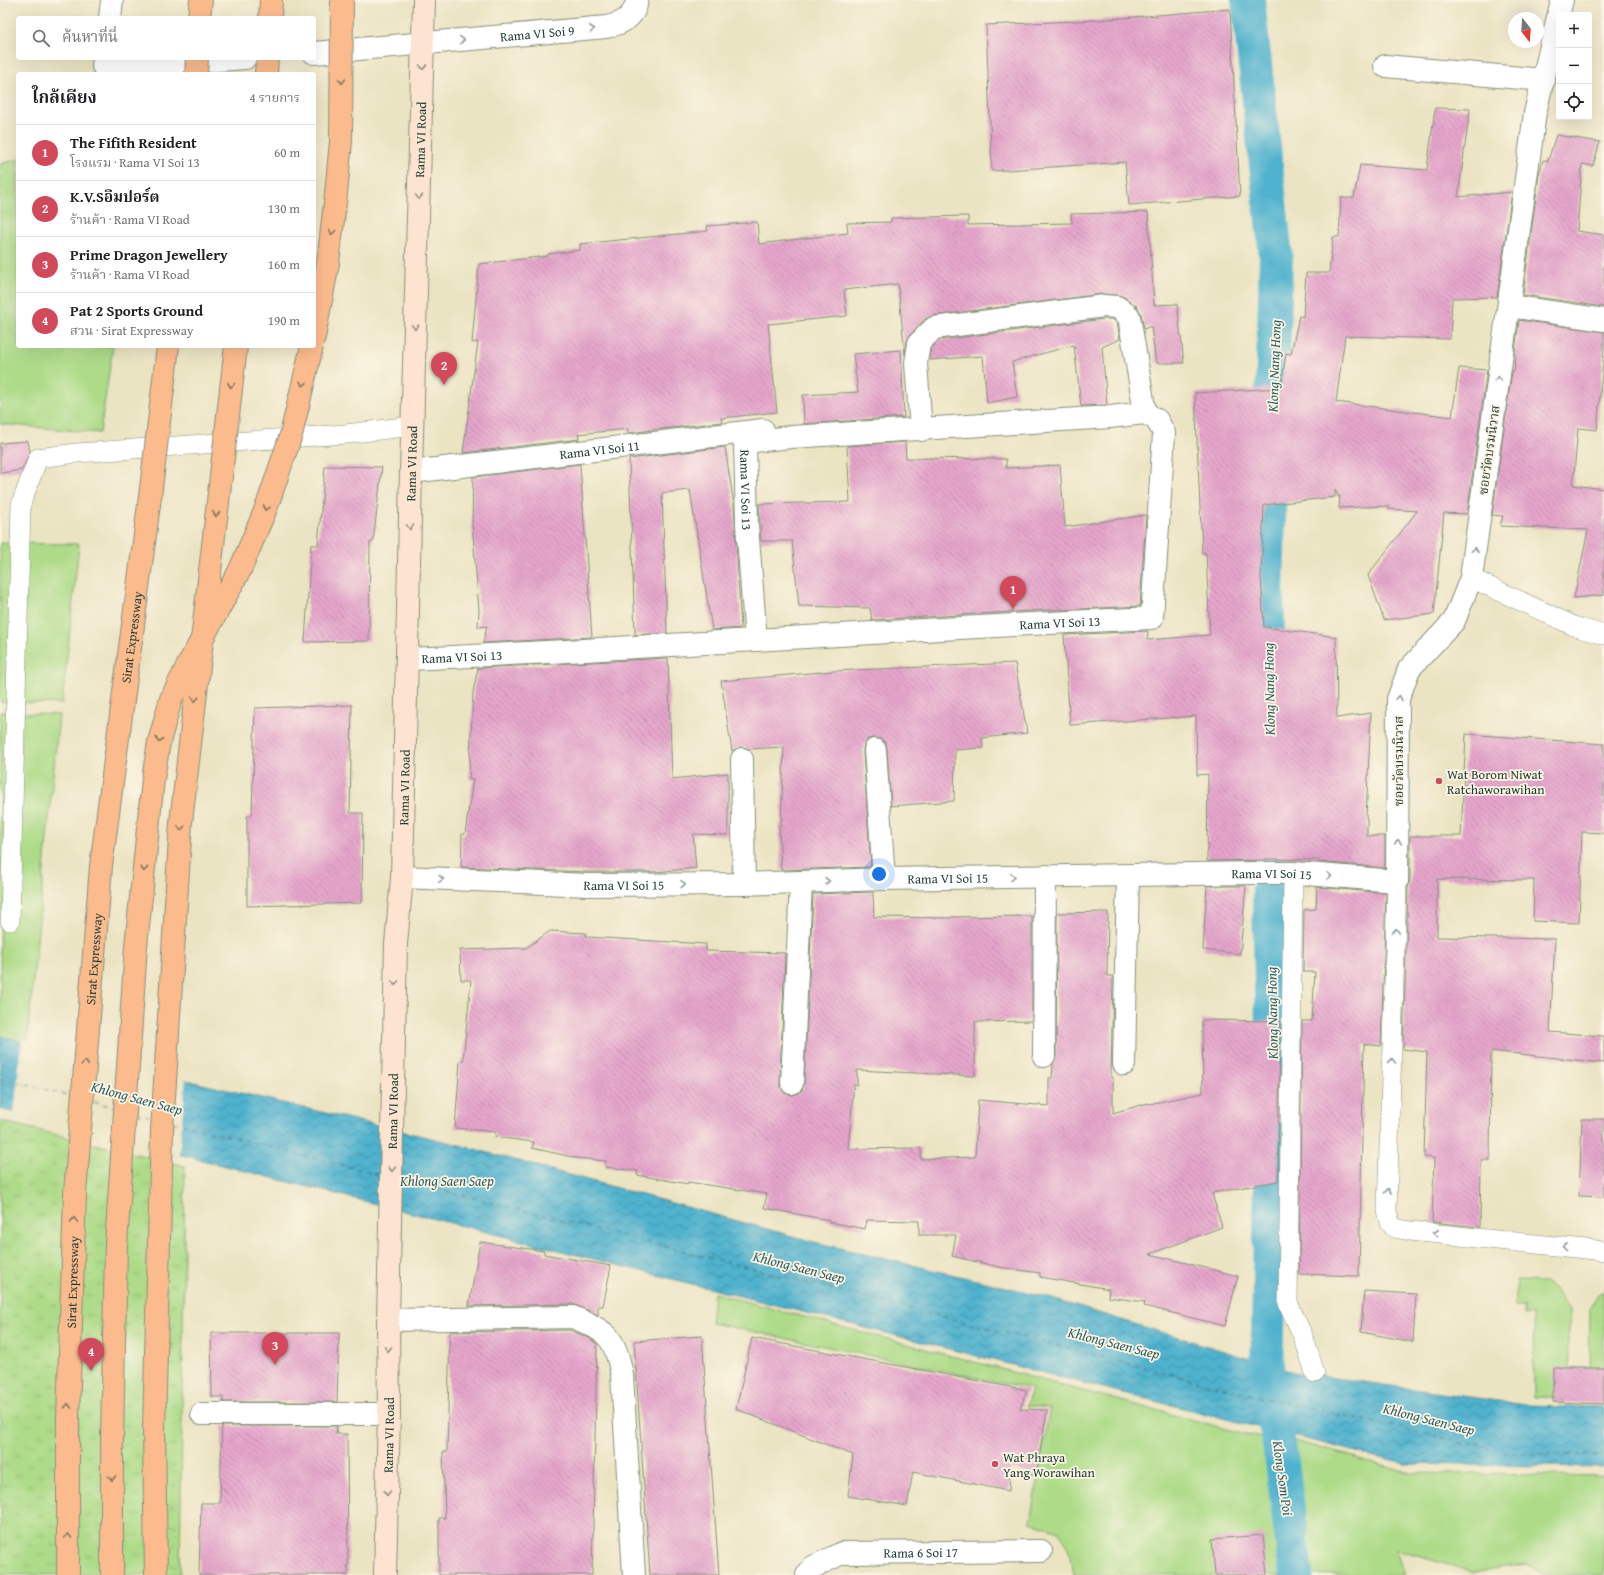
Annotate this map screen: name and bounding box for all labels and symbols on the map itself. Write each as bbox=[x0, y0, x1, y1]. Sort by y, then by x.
north arrow bbox=[1508, 12, 1544, 48]
street label: Rama VI Soi 9 bbox=[499, 20, 575, 46]
one-way arrow bbox=[589, 25, 595, 34]
one-way arrow bbox=[459, 36, 465, 45]
one-way arrow bbox=[418, 64, 427, 70]
one-way arrow bbox=[338, 78, 346, 84]
street label: Rama VI Road bbox=[410, 101, 431, 178]
one-way arrow bbox=[414, 194, 423, 200]
one-way arrow bbox=[327, 229, 336, 235]
water label: Klong Nang Hong bbox=[1262, 319, 1286, 414]
one-way arrow bbox=[411, 324, 419, 330]
pin: 2 bbox=[431, 352, 457, 385]
one-way arrow bbox=[1493, 376, 1502, 382]
one-way arrow bbox=[300, 381, 308, 387]
one-way arrow bbox=[227, 382, 236, 388]
street label: ซอยวัดบรมนิวาส bbox=[1473, 404, 1505, 496]
street label: Rama VI Road bbox=[401, 425, 422, 502]
street label: Rama VI Soi 11 bbox=[558, 435, 641, 464]
street label: Rama VI Soi 13 bbox=[736, 449, 757, 531]
one-way arrow bbox=[263, 504, 271, 512]
one-way arrow bbox=[212, 511, 221, 517]
one-way arrow bbox=[406, 524, 414, 530]
one-way arrow bbox=[1470, 546, 1479, 553]
pin: 1 bbox=[1000, 576, 1026, 609]
street label: Sirat Expressway bbox=[116, 590, 147, 684]
street label: Rama VI Soi 13 bbox=[1019, 611, 1101, 634]
water label: Klong Nang Hong bbox=[1258, 642, 1280, 737]
street label: Rama VI Soi 13 bbox=[421, 645, 503, 668]
one-way arrow bbox=[1394, 695, 1403, 702]
one-way arrow bbox=[191, 696, 200, 702]
street label: ซอยวัดบรมนิวาส bbox=[1389, 716, 1408, 806]
one-way arrow bbox=[156, 737, 164, 743]
street label: Rama VI Road bbox=[394, 749, 414, 826]
place label: Wat Borom Niwat Ratchaworawihan bbox=[1447, 765, 1545, 799]
marker: Wat Borom Niwat Ratchaworawihan bbox=[1434, 776, 1444, 786]
one-way arrow bbox=[176, 825, 185, 831]
one-way arrow bbox=[1394, 839, 1402, 845]
street label: Rama VI Soi 15 bbox=[1231, 863, 1313, 884]
your location bbox=[869, 864, 889, 884]
one-way arrow bbox=[140, 866, 149, 872]
street label: Rama VI Soi 15 bbox=[907, 868, 988, 888]
one-way arrow bbox=[1010, 872, 1016, 881]
one-way arrow bbox=[1326, 872, 1332, 880]
one-way arrow bbox=[438, 875, 444, 883]
street label: Rama VI Soi 15 bbox=[583, 875, 664, 895]
one-way arrow bbox=[824, 877, 830, 885]
one-way arrow bbox=[680, 880, 686, 889]
street label: Sirat Expressway bbox=[80, 912, 107, 1006]
one-way arrow bbox=[1391, 928, 1400, 934]
water label: Klong Nang Hong bbox=[1261, 966, 1283, 1061]
one-way arrow bbox=[391, 980, 400, 986]
one-way arrow bbox=[1388, 1058, 1396, 1064]
one-way arrow bbox=[81, 1060, 90, 1066]
street label: Rama VI Road bbox=[382, 1073, 403, 1149]
water label: Khlong Saen Saep bbox=[88, 1076, 185, 1120]
one-way arrow bbox=[387, 1166, 396, 1172]
water label: Khlong Saen Saep bbox=[399, 1171, 494, 1191]
one-way arrow bbox=[1384, 1188, 1392, 1194]
one-way arrow bbox=[70, 1217, 78, 1223]
one-way arrow bbox=[1433, 1229, 1439, 1238]
street label: Sirat Expressway bbox=[61, 1235, 83, 1329]
one-way arrow bbox=[1562, 1242, 1568, 1251]
water label: Khlong Saen Saep bbox=[750, 1246, 847, 1288]
water label: Khlong Saen Saep bbox=[1065, 1322, 1162, 1364]
pin: 3 bbox=[262, 1332, 288, 1365]
pin: 4 bbox=[78, 1338, 104, 1371]
one-way arrow bbox=[384, 1346, 392, 1352]
street label: Rama VI Road bbox=[378, 1397, 399, 1473]
water label: Khlong Saen Saep bbox=[1380, 1398, 1477, 1440]
one-way arrow bbox=[64, 1403, 72, 1409]
water label: Klong Som Poi bbox=[1268, 1438, 1298, 1517]
place label: Wat Phraya Yang Worawihan bbox=[1003, 1448, 1095, 1482]
marker: Wat Phraya Yang Worawihan bbox=[990, 1459, 1000, 1469]
one-way arrow bbox=[108, 1475, 116, 1481]
one-way arrow bbox=[383, 1490, 391, 1496]
one-way arrow bbox=[64, 1533, 72, 1539]
street label: Rama 6 Soi 17 bbox=[883, 1542, 958, 1562]

